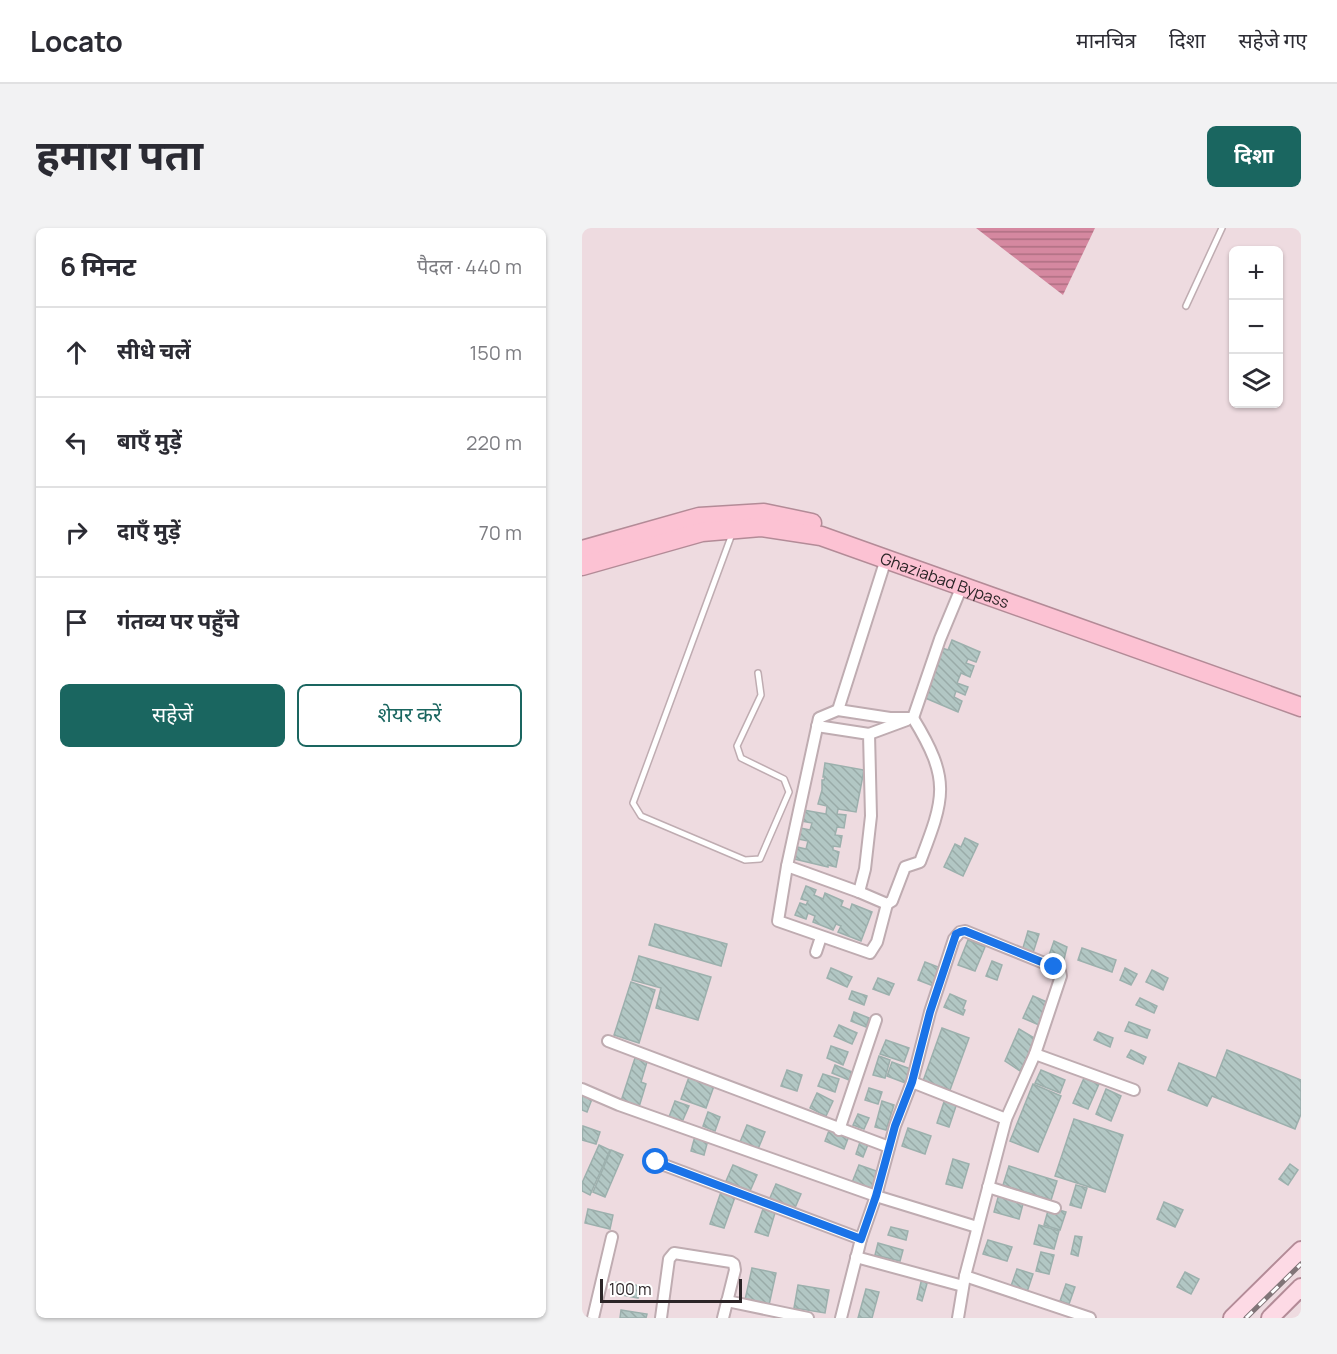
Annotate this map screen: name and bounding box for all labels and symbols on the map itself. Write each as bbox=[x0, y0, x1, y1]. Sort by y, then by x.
street label: Ghaziabad Bypass bbox=[877, 547, 1012, 613]
route end bbox=[1040, 953, 1066, 979]
route start bbox=[642, 1148, 668, 1174]
scale bar bbox=[600, 1276, 742, 1304]

